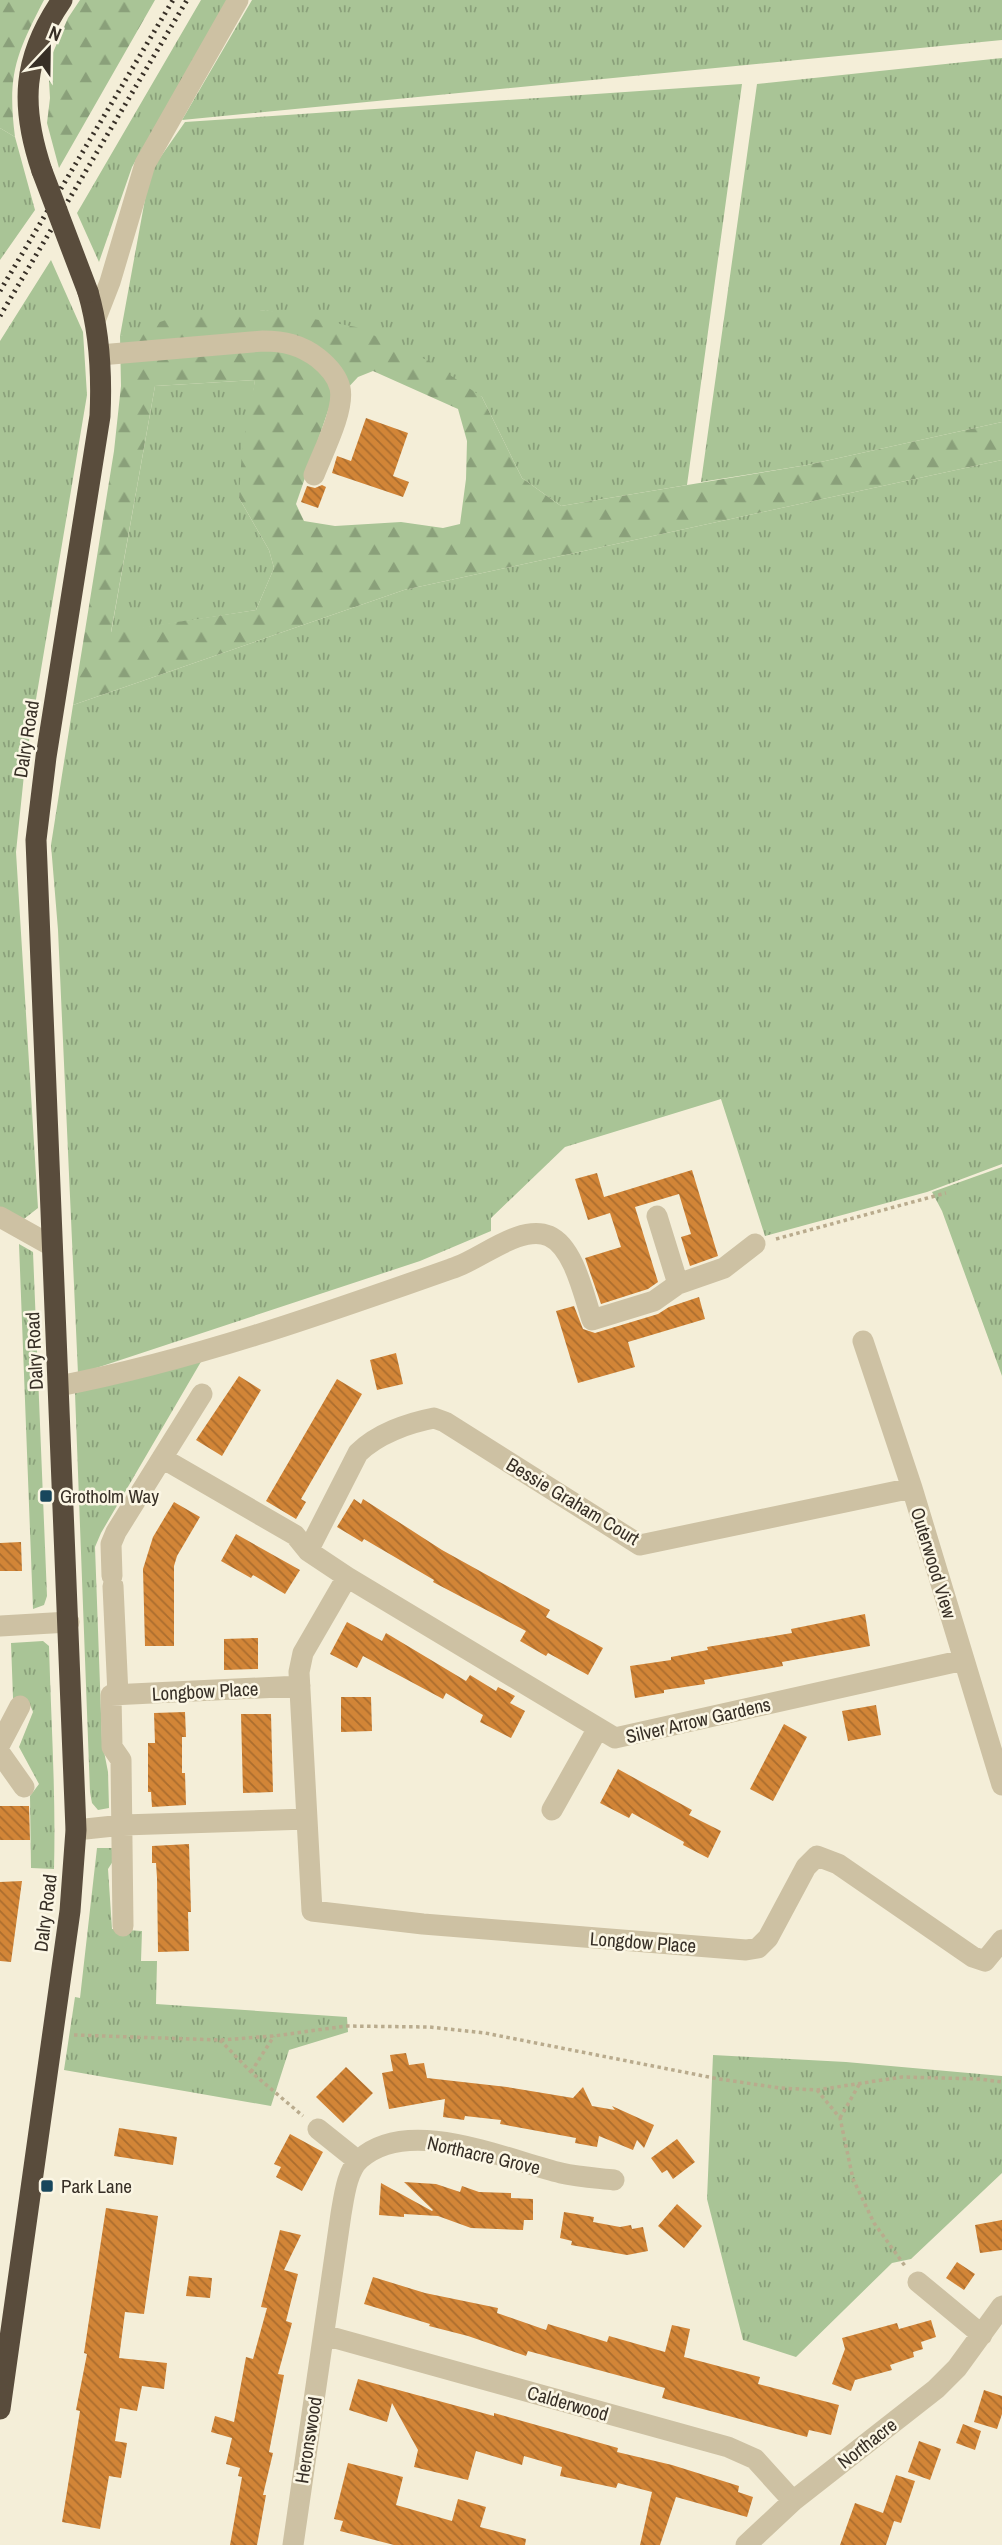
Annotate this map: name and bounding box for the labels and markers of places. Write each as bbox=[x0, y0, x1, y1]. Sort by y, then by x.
place label: Grotholm Way bbox=[60, 1483, 159, 1509]
marker: Grotholm Way bbox=[38, 1488, 54, 1504]
place label: Park Lane bbox=[61, 2173, 132, 2199]
marker: Park Lane bbox=[39, 2178, 55, 2194]

